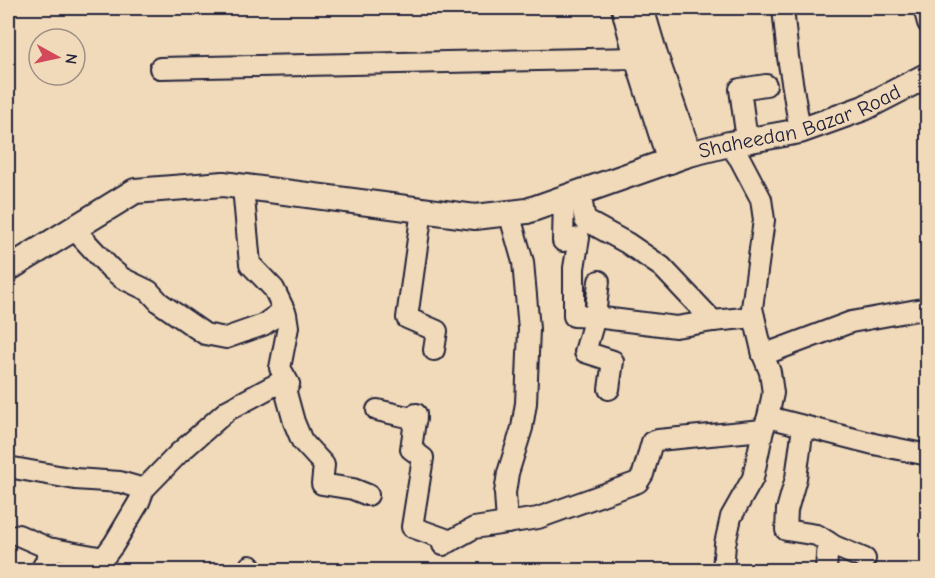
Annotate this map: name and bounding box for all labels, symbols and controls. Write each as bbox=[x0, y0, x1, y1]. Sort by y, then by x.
north arrow bbox=[27, 27, 87, 87]
text: N bbox=[61, 53, 81, 65]
street label: Shaheedan Bazar Road bbox=[696, 79, 905, 163]

